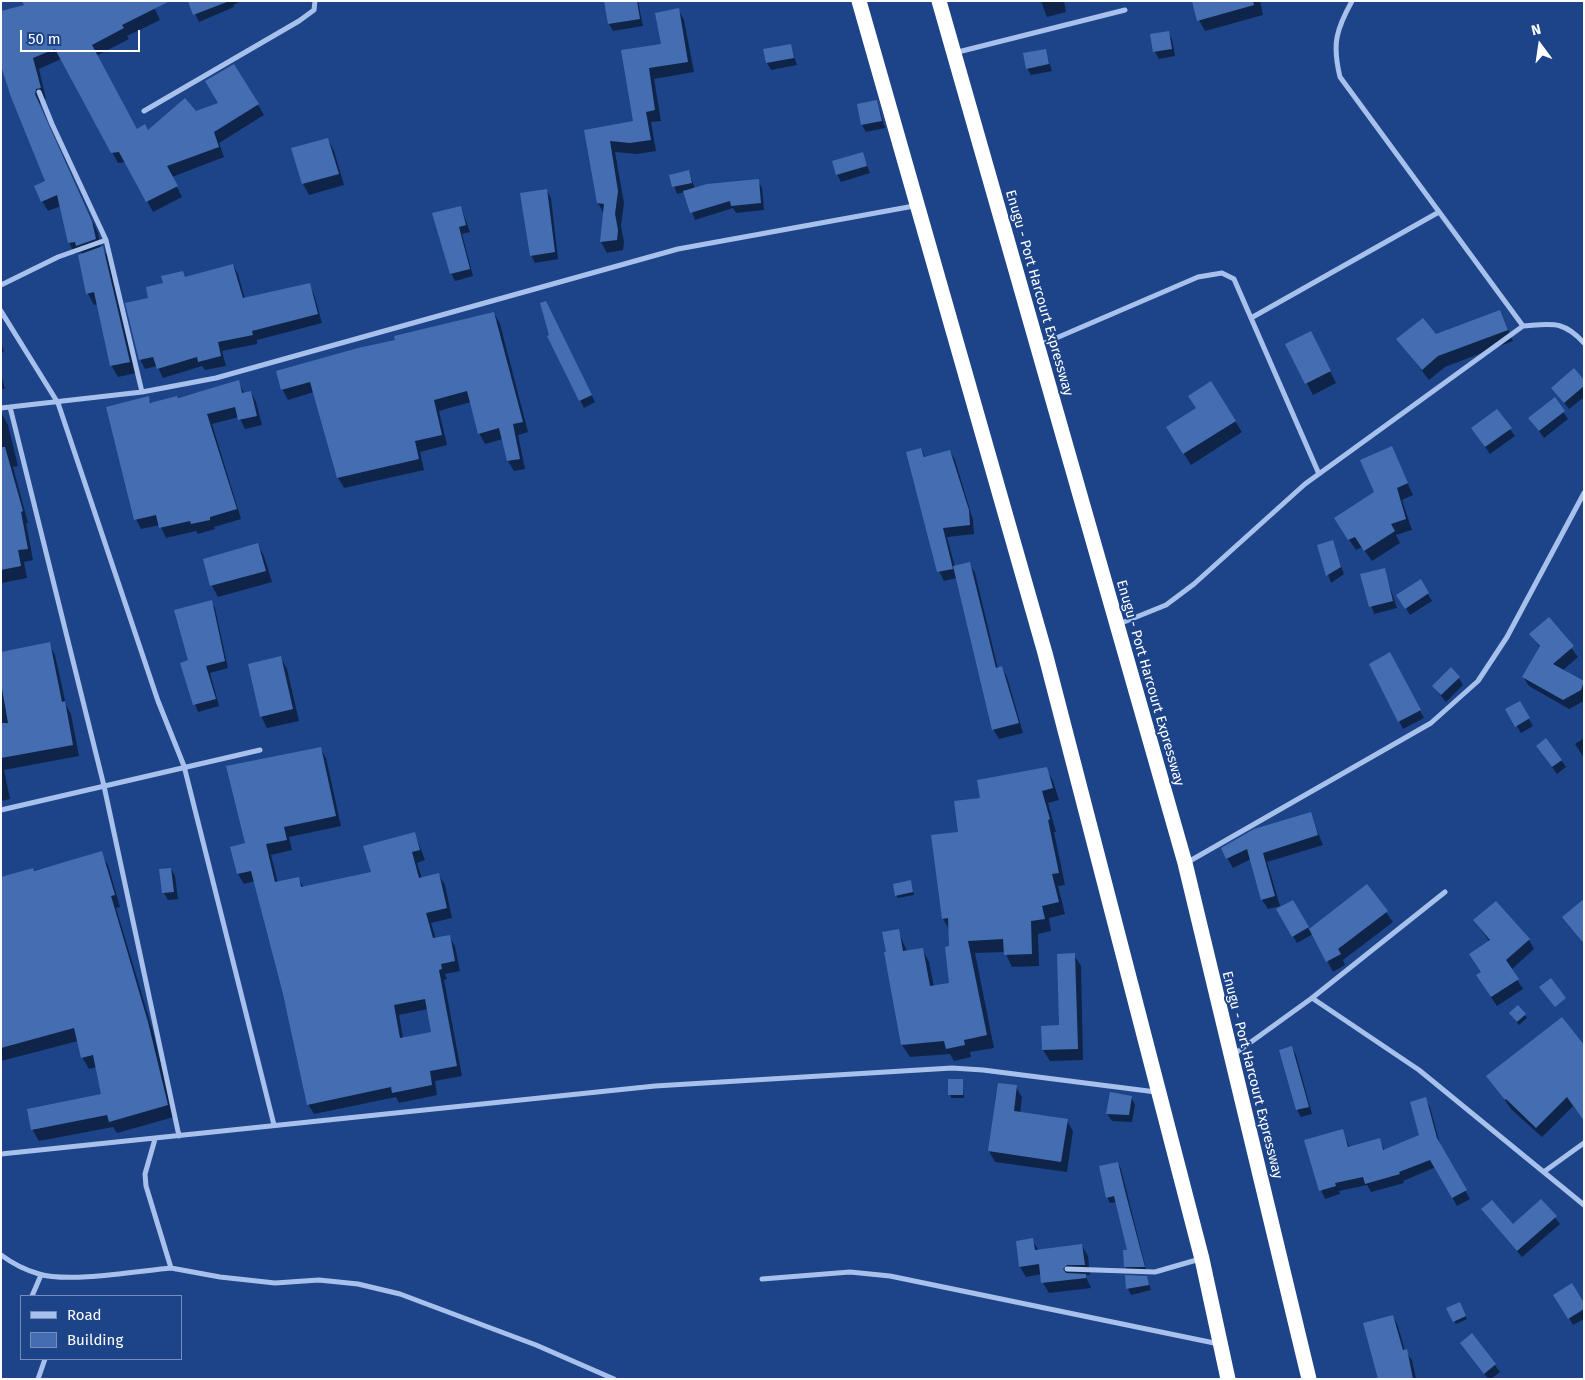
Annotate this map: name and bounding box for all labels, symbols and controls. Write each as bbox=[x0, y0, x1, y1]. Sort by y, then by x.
scale bar bbox=[22, 20, 142, 52]
north arrow bbox=[1515, 20, 1565, 70]
text: N bbox=[1530, 21, 1543, 39]
text: 50 m bbox=[28, 30, 61, 48]
street label: Enugu - Port Harcourt Expressway bbox=[1002, 188, 1076, 398]
street label: Enugu - Port Harcourt Expressway bbox=[1113, 578, 1187, 788]
street label: Enugu - Port Harcourt Expressway bbox=[1218, 969, 1286, 1181]
legend bbox=[20, 1295, 182, 1360]
text: Road bbox=[67, 1306, 102, 1324]
text: Building bbox=[67, 1331, 123, 1349]

